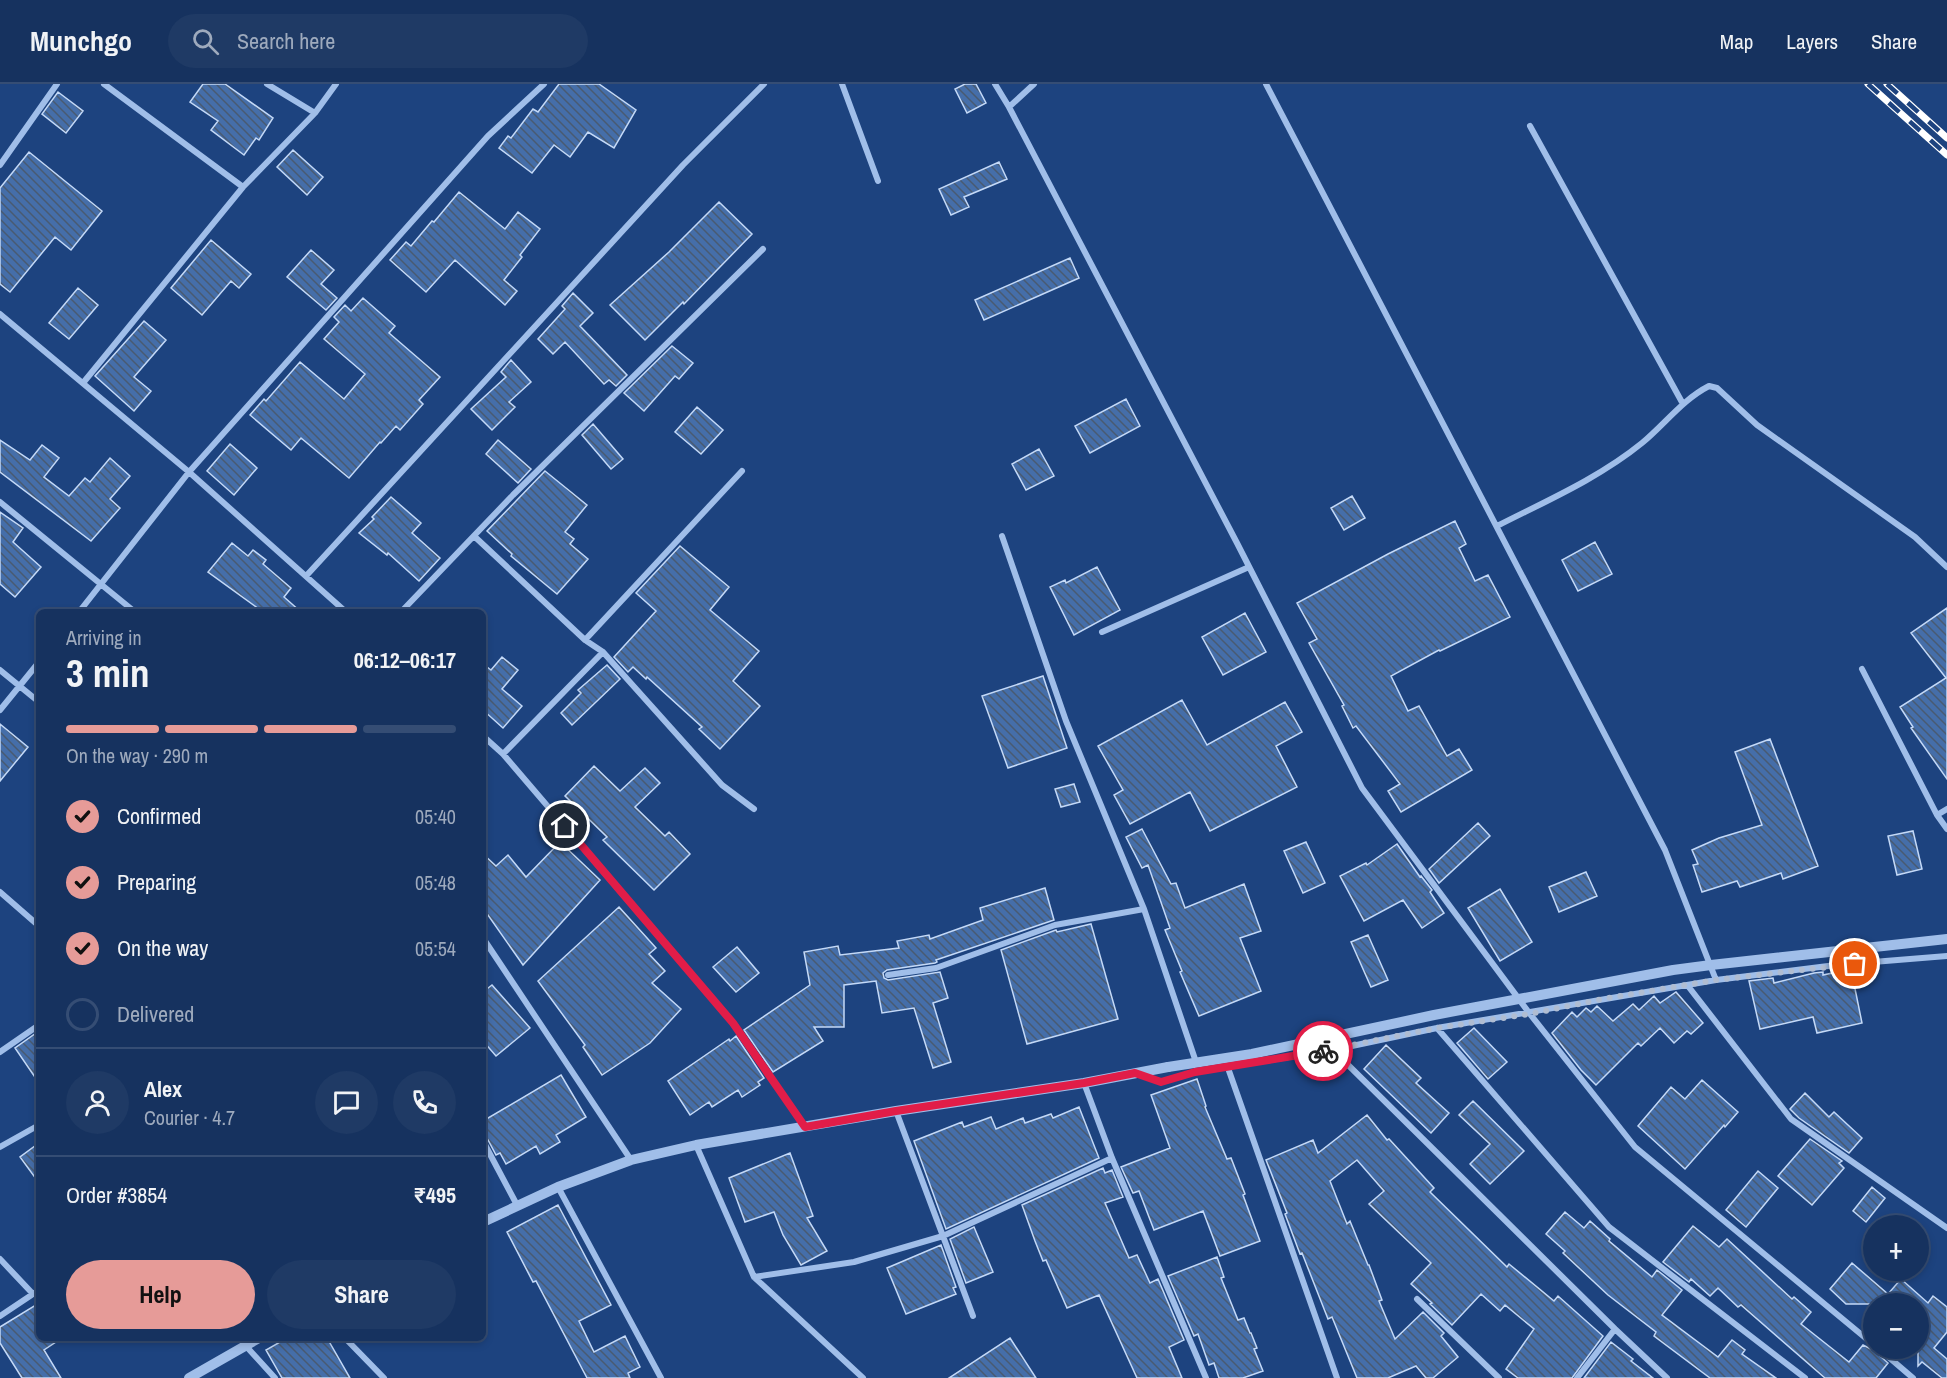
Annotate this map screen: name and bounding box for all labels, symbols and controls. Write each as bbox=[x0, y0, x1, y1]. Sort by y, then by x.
search box bbox=[168, 14, 588, 68]
text: Munchgo bbox=[30, 22, 132, 60]
icon: search bbox=[189, 25, 222, 58]
text: Search here bbox=[237, 26, 335, 56]
text: Map bbox=[1720, 27, 1753, 56]
text: Layers bbox=[1786, 27, 1838, 56]
text: Share bbox=[1871, 27, 1917, 56]
text: Arriving in bbox=[66, 624, 142, 651]
text: 06:12–06:17 bbox=[354, 645, 456, 675]
text: 3 min bbox=[66, 647, 150, 699]
text: On the way · 290 m bbox=[66, 742, 208, 769]
icon: check bbox=[66, 800, 99, 833]
pin bbox=[539, 800, 590, 851]
text: Confirmed bbox=[117, 801, 201, 831]
text: 05:40 bbox=[415, 803, 456, 830]
icon: home bbox=[548, 809, 581, 842]
icon: check bbox=[66, 866, 99, 899]
text: Preparing bbox=[117, 867, 196, 897]
text: 05:48 bbox=[415, 869, 456, 896]
icon: check bbox=[66, 932, 99, 965]
text: On the way bbox=[117, 933, 208, 963]
text: 05:54 bbox=[415, 935, 456, 962]
pin bbox=[1829, 938, 1880, 989]
icon: bag bbox=[1838, 947, 1871, 980]
text: Delivered bbox=[117, 999, 194, 1029]
courier bbox=[1293, 1021, 1353, 1081]
icon: bike bbox=[1307, 1035, 1340, 1068]
button: person bbox=[66, 1071, 129, 1134]
button: chat bbox=[315, 1071, 378, 1134]
button: phone bbox=[393, 1071, 456, 1134]
text: Alex bbox=[144, 1074, 182, 1104]
text: Courier · 4.7 bbox=[144, 1104, 235, 1131]
text: Order #3854 bbox=[66, 1180, 167, 1210]
text: ₹495 bbox=[413, 1180, 456, 1210]
map controls bbox=[1863, 1215, 1929, 1359]
button: + bbox=[1863, 1215, 1929, 1281]
button: Help bbox=[66, 1260, 255, 1329]
button: Share bbox=[267, 1260, 456, 1329]
button: − bbox=[1863, 1293, 1929, 1359]

